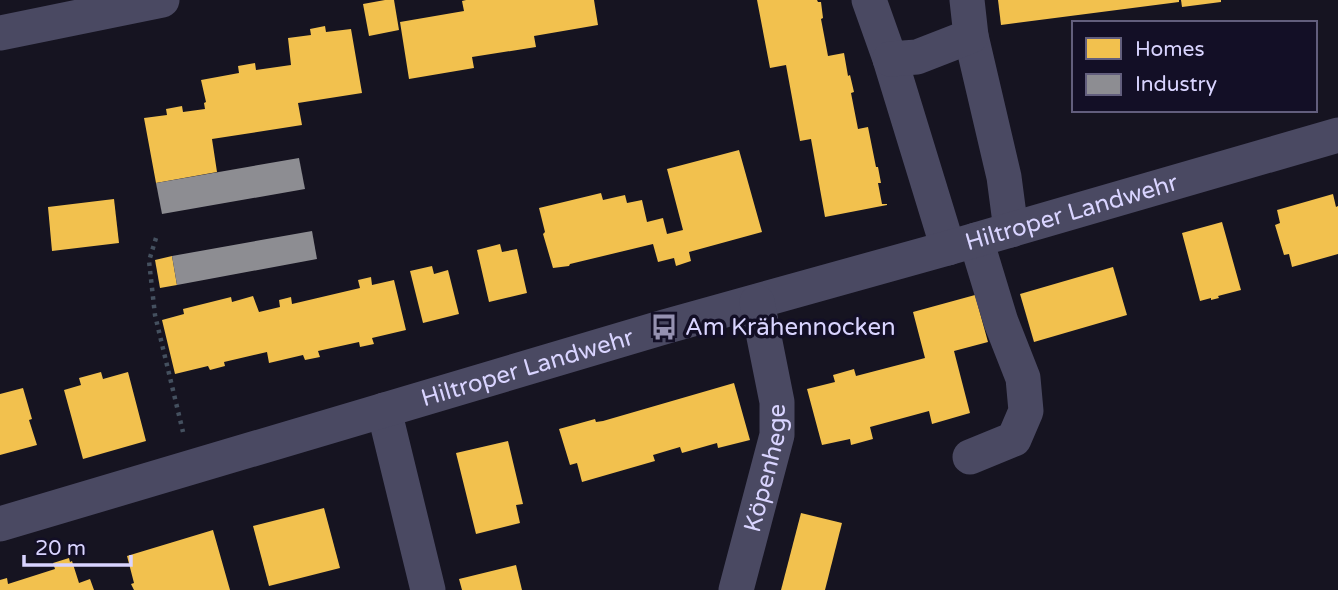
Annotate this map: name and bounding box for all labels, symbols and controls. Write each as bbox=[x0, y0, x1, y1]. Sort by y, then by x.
legend bbox=[1072, 21, 1317, 112]
text: Homes bbox=[1135, 37, 1205, 62]
text: Industry bbox=[1135, 72, 1217, 97]
street label: Hiltroper Landwehr bbox=[962, 167, 1182, 257]
bus stop icon: Am Krähennocken bbox=[649, 312, 679, 342]
place label: Am Krähennocken bbox=[685, 313, 896, 342]
street label: Hiltroper Landwehr bbox=[418, 322, 638, 413]
street label: Köpenhege bbox=[737, 404, 792, 535]
scale bar bbox=[24, 524, 131, 568]
text: 20 m bbox=[35, 536, 86, 561]

